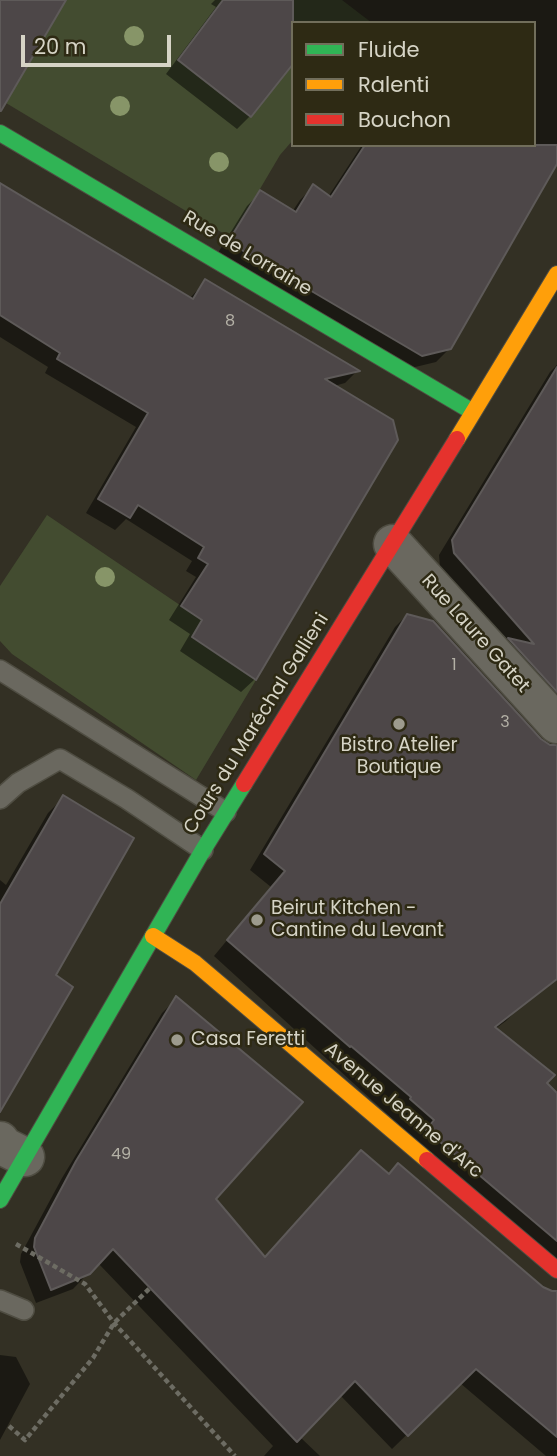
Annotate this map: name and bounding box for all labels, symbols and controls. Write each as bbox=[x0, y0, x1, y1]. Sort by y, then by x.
scale bar bbox=[24, 21, 175, 65]
legend bbox=[291, 21, 536, 147]
text: 20 m bbox=[34, 32, 87, 61]
text: Fluide bbox=[358, 35, 420, 64]
text: Ralenti bbox=[358, 70, 429, 99]
text: Bouchon bbox=[358, 105, 451, 134]
street label: Rue de Lorraine bbox=[178, 207, 316, 301]
house number: 8 bbox=[225, 312, 235, 332]
street label: Rue Laure Gatet bbox=[416, 570, 534, 698]
street label: Cours du Maréchal Gallieni bbox=[180, 610, 334, 838]
house number: 1 bbox=[451, 656, 457, 676]
house number: 3 bbox=[500, 713, 510, 733]
marker: Bistro Atelier Boutique bbox=[391, 716, 407, 732]
place label: Bistro Atelier Boutique bbox=[340, 735, 458, 779]
place label: Beirut Kitchen - Cantine du Levant bbox=[271, 898, 444, 942]
marker: Beirut Kitchen - Cantine du Levant bbox=[249, 912, 265, 928]
place label: Casa Feretti bbox=[191, 1029, 305, 1051]
marker: Casa Feretti bbox=[169, 1032, 185, 1048]
street label: Avenue Jeanne d'Arc bbox=[319, 1038, 487, 1184]
house number: 49 bbox=[111, 1145, 131, 1165]

